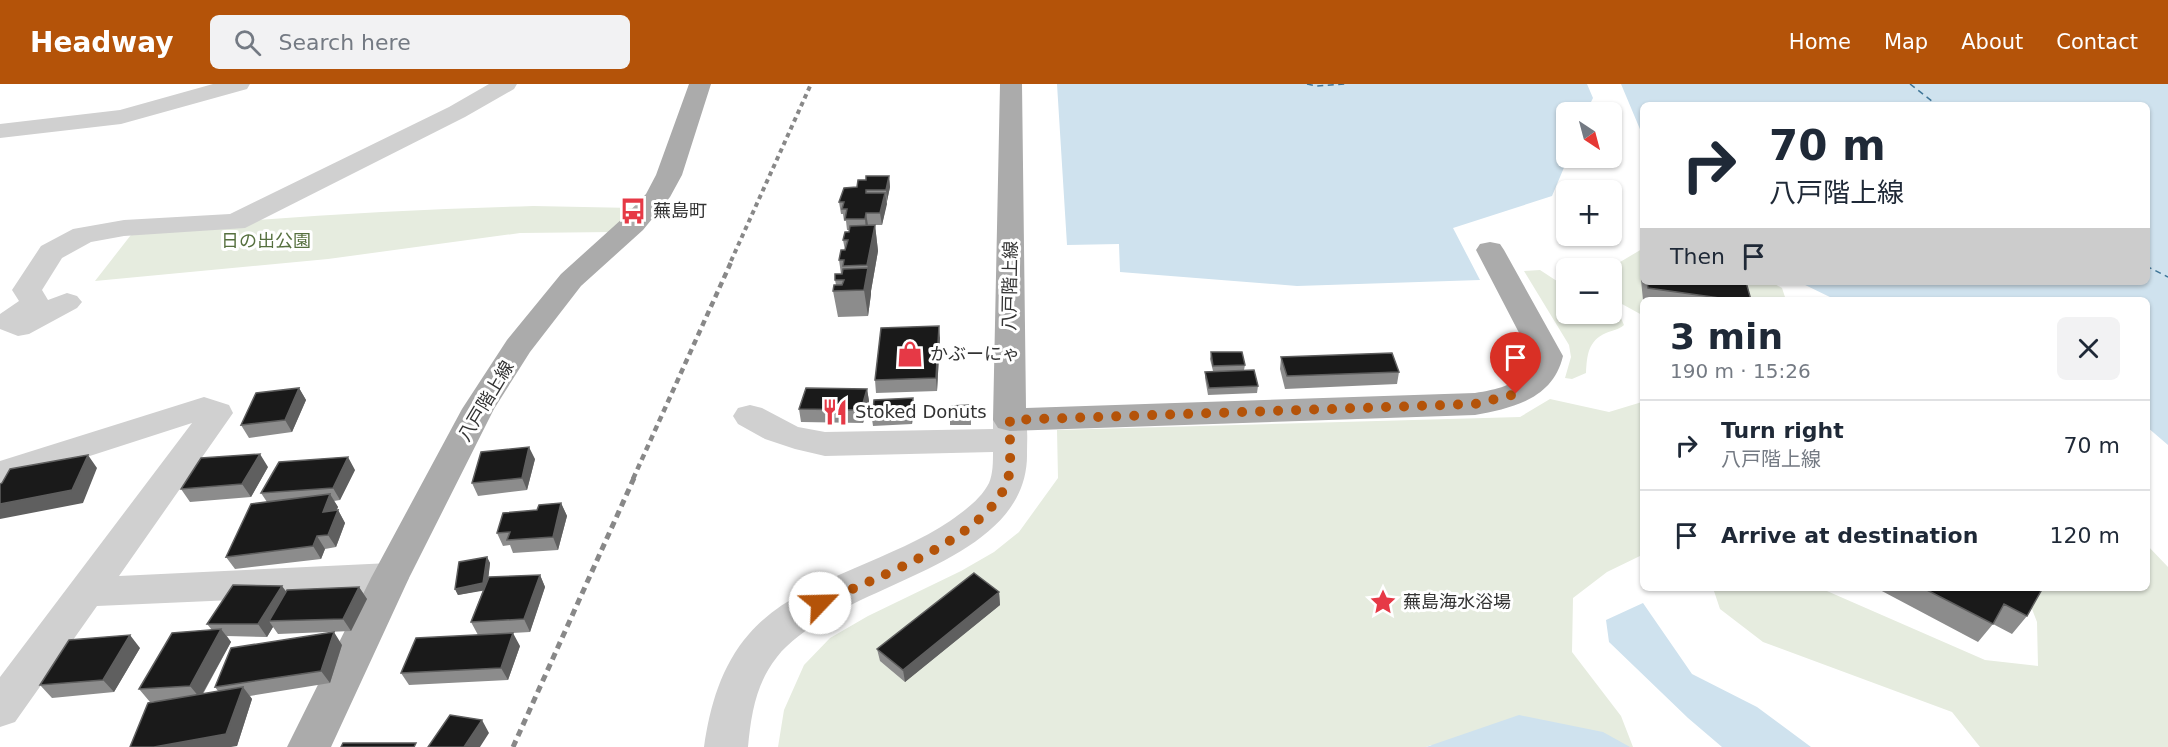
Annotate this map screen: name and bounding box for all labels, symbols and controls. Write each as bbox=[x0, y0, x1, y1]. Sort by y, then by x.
search box bbox=[210, 15, 630, 69]
text: Headway bbox=[30, 26, 174, 59]
icon: search bbox=[231, 26, 264, 59]
text: Search here bbox=[279, 30, 411, 55]
text: Home bbox=[1789, 30, 1851, 54]
text: Map bbox=[1884, 30, 1928, 54]
text: About bbox=[1961, 30, 2023, 54]
text: Contact bbox=[2056, 30, 2138, 54]
north arrow bbox=[1556, 102, 1622, 168]
map controls bbox=[1556, 102, 1622, 324]
text: 70 m bbox=[1769, 121, 1886, 170]
icon: right bbox=[1670, 126, 1748, 204]
text: 八戸階上線 bbox=[1769, 177, 1904, 208]
button: + bbox=[1556, 180, 1622, 246]
bus stop icon: 蕪島町 bbox=[618, 196, 648, 226]
place label: 蕪島町 bbox=[653, 200, 707, 221]
park label: 日の出公園 bbox=[221, 230, 311, 251]
icon: arrive bbox=[1737, 240, 1770, 273]
street label: 八戸階上線 bbox=[998, 241, 1021, 331]
text: Then bbox=[1670, 244, 1725, 269]
button: − bbox=[1556, 258, 1622, 324]
text: 3 min bbox=[1670, 316, 1783, 357]
button: close bbox=[2057, 317, 2120, 380]
pin bbox=[1490, 332, 1541, 394]
shop icon: かぶーにゃ bbox=[895, 339, 925, 369]
icon: arrive bbox=[1499, 341, 1532, 374]
place label: かぶーにゃ bbox=[930, 343, 1020, 364]
street label: 八戸階上線 bbox=[453, 357, 518, 445]
text: 190 m · 15:26 bbox=[1670, 359, 1811, 383]
restaurant icon: Stoked Donuts bbox=[820, 397, 850, 427]
place label: Stoked Donuts bbox=[855, 401, 987, 422]
text: Turn right bbox=[1721, 418, 1844, 443]
icon: right bbox=[1670, 429, 1703, 462]
text: 70 m bbox=[2064, 433, 2120, 458]
text: 八戸階上線 bbox=[1721, 447, 1821, 471]
icon: arrive bbox=[1670, 519, 1703, 552]
text: Arrive at destination bbox=[1721, 523, 1978, 548]
text: 120 m bbox=[2050, 523, 2120, 548]
position arrow bbox=[788, 571, 852, 635]
place icon: 蕪島海水浴場 bbox=[1368, 587, 1398, 617]
place label: 蕪島海水浴場 bbox=[1403, 591, 1511, 612]

